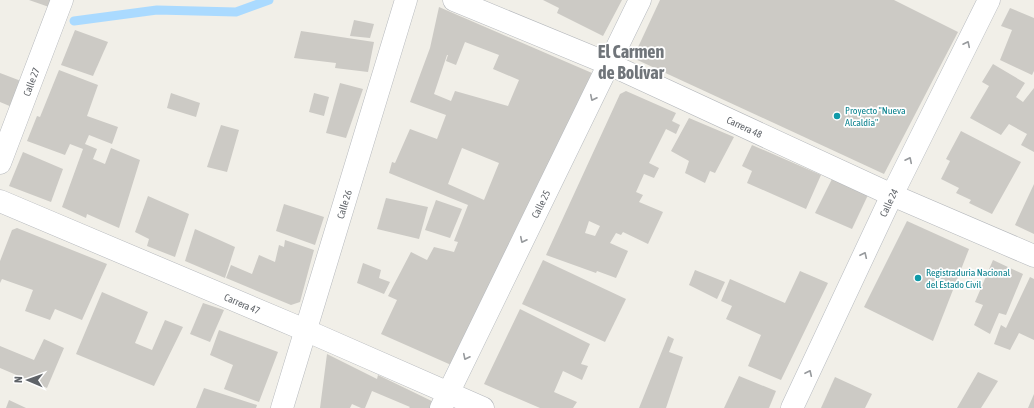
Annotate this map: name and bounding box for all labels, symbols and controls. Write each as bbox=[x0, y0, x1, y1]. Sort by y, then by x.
district label: El Carmen de Bolívar bbox=[598, 41, 665, 83]
one-way arrow bbox=[962, 41, 970, 48]
street label: Calle 27 bbox=[21, 66, 41, 98]
one-way arrow bbox=[590, 94, 598, 101]
place label: Proyecto "Nueva Alcaldía" bbox=[845, 105, 906, 128]
marker: Proyecto "Nueva Alcaldía" bbox=[832, 111, 842, 121]
street label: Carrera 48 bbox=[725, 114, 764, 140]
one-way arrow bbox=[904, 157, 912, 165]
street label: Calle 24 bbox=[877, 186, 900, 218]
street label: Calle 26 bbox=[334, 188, 354, 220]
street label: Calle 25 bbox=[529, 188, 552, 220]
one-way arrow bbox=[520, 236, 528, 243]
one-way arrow bbox=[859, 252, 867, 259]
place label: Registraduria Nacional del Estado Civil bbox=[926, 267, 1011, 290]
marker: Registraduria Nacional del Estado Civil bbox=[913, 273, 923, 283]
street label: Carrera 47 bbox=[223, 291, 262, 316]
one-way arrow bbox=[463, 352, 471, 360]
north arrow bbox=[8, 360, 48, 400]
one-way arrow bbox=[804, 369, 812, 377]
text: N bbox=[12, 376, 24, 383]

